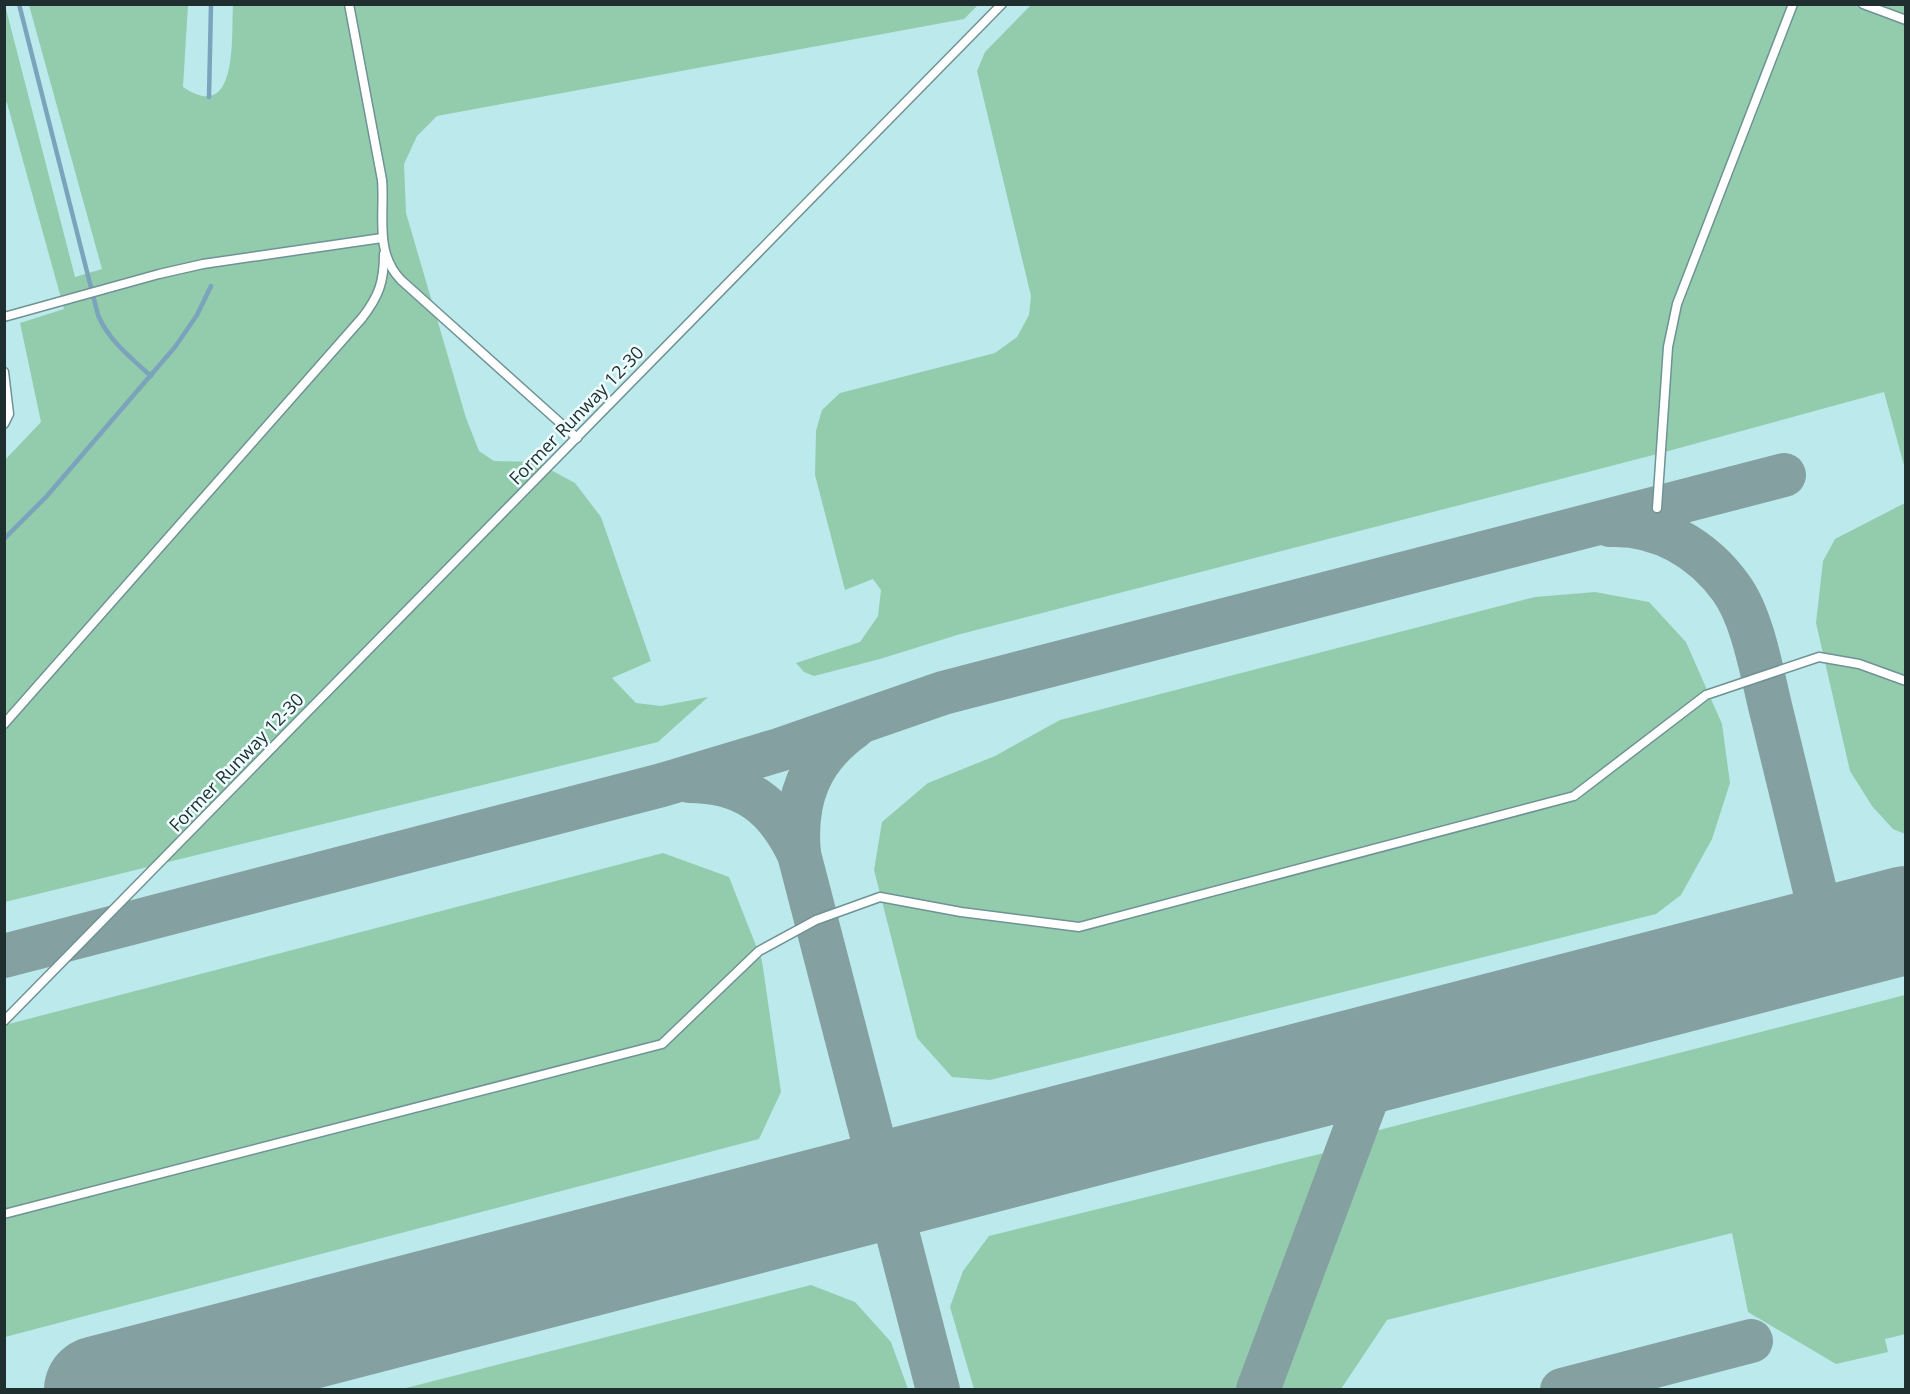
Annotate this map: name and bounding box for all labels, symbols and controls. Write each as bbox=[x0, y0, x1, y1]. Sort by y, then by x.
street label: Former Runway 12-30 bbox=[503, 340, 649, 490]
street label: Former Runway 12-30 bbox=[163, 687, 309, 837]

